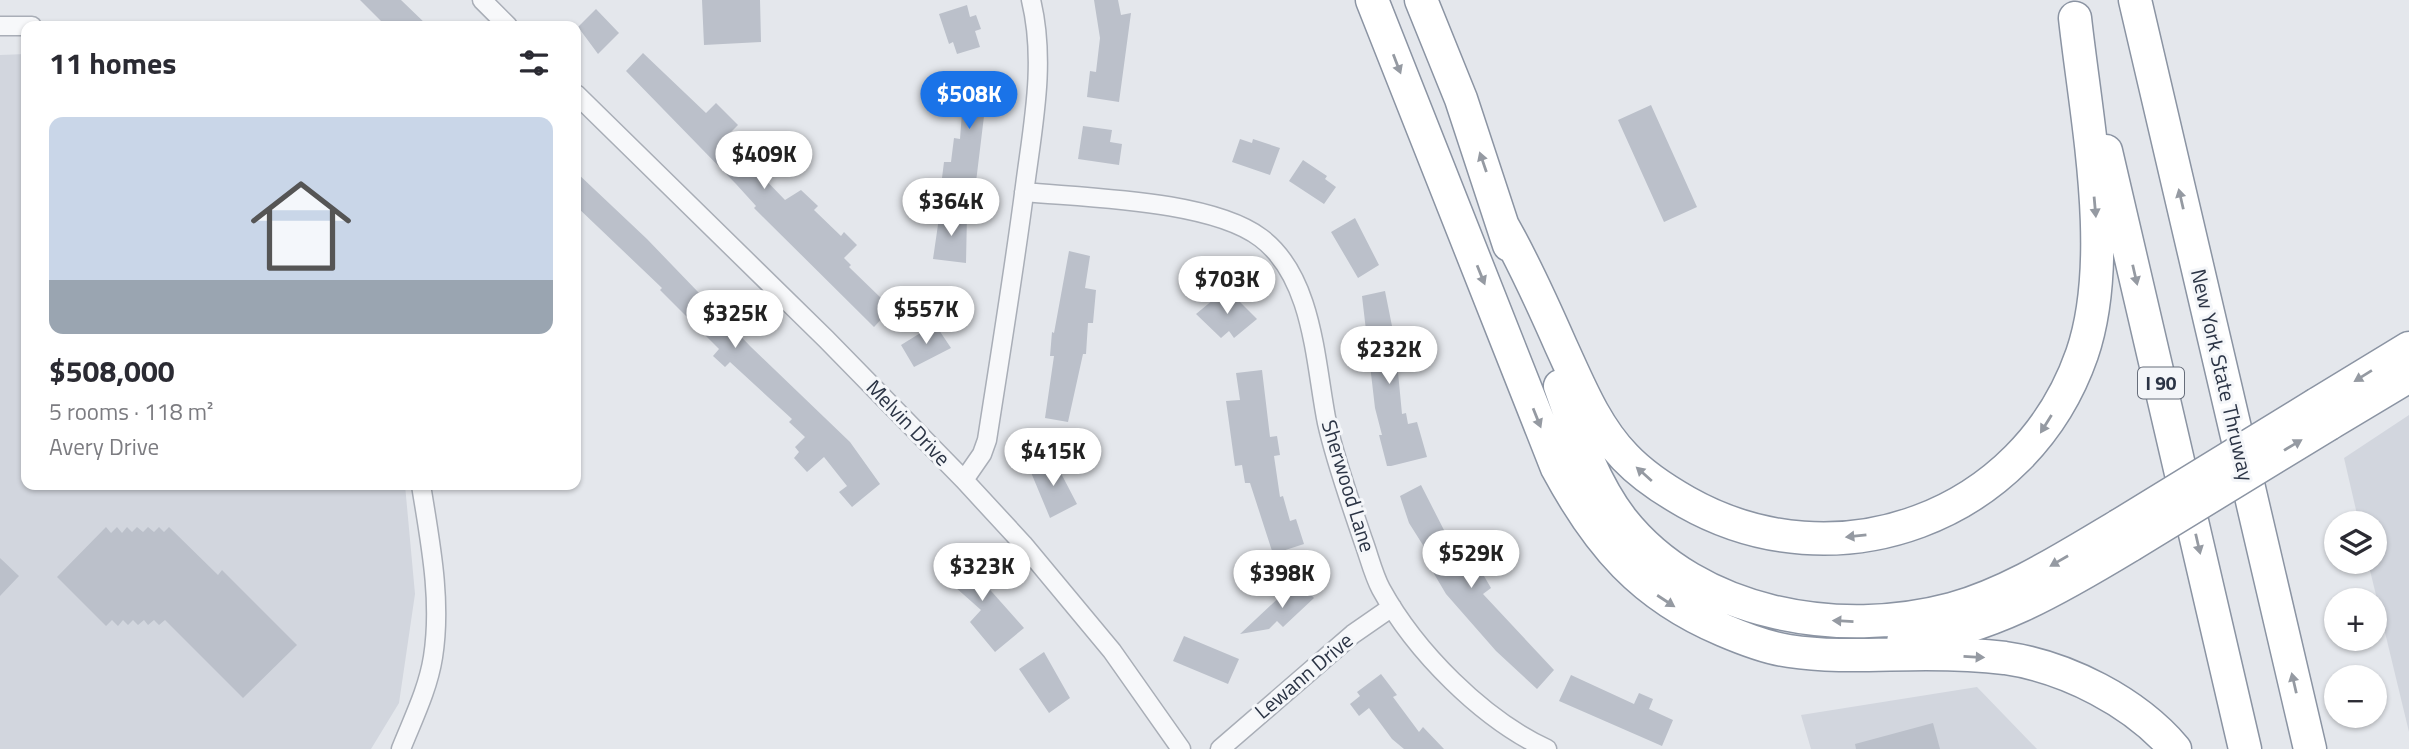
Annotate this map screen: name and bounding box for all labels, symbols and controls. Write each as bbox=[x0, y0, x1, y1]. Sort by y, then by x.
text: 11 homes bbox=[49, 40, 176, 86]
icon: filters bbox=[515, 44, 553, 82]
one-way arrow bbox=[1392, 53, 1403, 74]
pin: $508K bbox=[920, 72, 1018, 131]
text: $508K bbox=[936, 76, 1002, 111]
pin: $409K bbox=[715, 132, 813, 191]
text: $409K bbox=[731, 136, 797, 171]
one-way arrow bbox=[1477, 152, 1488, 173]
icon: home bbox=[238, 163, 364, 289]
pin: $364K bbox=[902, 178, 1000, 238]
text: $364K bbox=[918, 183, 984, 218]
one-way arrow bbox=[2175, 188, 2186, 210]
one-way arrow bbox=[2090, 197, 2101, 219]
pin: $703K bbox=[1178, 256, 1276, 316]
text: $703K bbox=[1194, 261, 1260, 296]
one-way arrow bbox=[2130, 264, 2141, 286]
one-way arrow bbox=[1475, 265, 1486, 286]
street label: New York State Thruway bbox=[2183, 265, 2263, 484]
pin: $557K bbox=[877, 286, 975, 346]
pin: $325K bbox=[686, 290, 784, 350]
text: $557K bbox=[893, 291, 959, 326]
text: $325K bbox=[702, 295, 768, 330]
pin: $232K bbox=[1340, 326, 1438, 386]
text: $232K bbox=[1356, 331, 1422, 366]
text: $508,000 bbox=[49, 348, 175, 394]
road number: I 90 bbox=[2138, 368, 2184, 398]
one-way arrow bbox=[2353, 370, 2372, 382]
street label: Melvin Drive bbox=[859, 372, 958, 473]
text: 5 rooms · 118 m² bbox=[49, 394, 213, 429]
one-way arrow bbox=[1532, 408, 1543, 429]
one-way arrow bbox=[2039, 415, 2052, 434]
street label: Sherwood Lane bbox=[1314, 416, 1384, 556]
pin: $415K bbox=[1004, 428, 1102, 488]
text: Avery Drive bbox=[49, 429, 159, 464]
text: $415K bbox=[1020, 433, 1086, 468]
one-way arrow bbox=[2284, 439, 2303, 452]
one-way arrow bbox=[1636, 467, 1653, 483]
map controls bbox=[2324, 511, 2387, 728]
button: layers bbox=[2324, 511, 2387, 574]
pin: $529K bbox=[1422, 530, 1520, 590]
one-way arrow bbox=[1845, 531, 1867, 542]
one-way arrow bbox=[2193, 533, 2204, 555]
text: $529K bbox=[1438, 535, 1504, 570]
pin: $323K bbox=[933, 544, 1031, 603]
text: $323K bbox=[949, 548, 1015, 583]
pin: $398K bbox=[1233, 550, 1331, 610]
text: $398K bbox=[1249, 555, 1315, 590]
one-way arrow bbox=[2050, 555, 2069, 567]
button: + bbox=[2324, 588, 2387, 651]
one-way arrow bbox=[1657, 594, 1676, 607]
one-way arrow bbox=[1832, 615, 1854, 626]
street label: Lewann Drive bbox=[1247, 624, 1360, 726]
one-way arrow bbox=[1963, 651, 1985, 662]
button: − bbox=[2324, 665, 2387, 728]
one-way arrow bbox=[2288, 671, 2299, 693]

